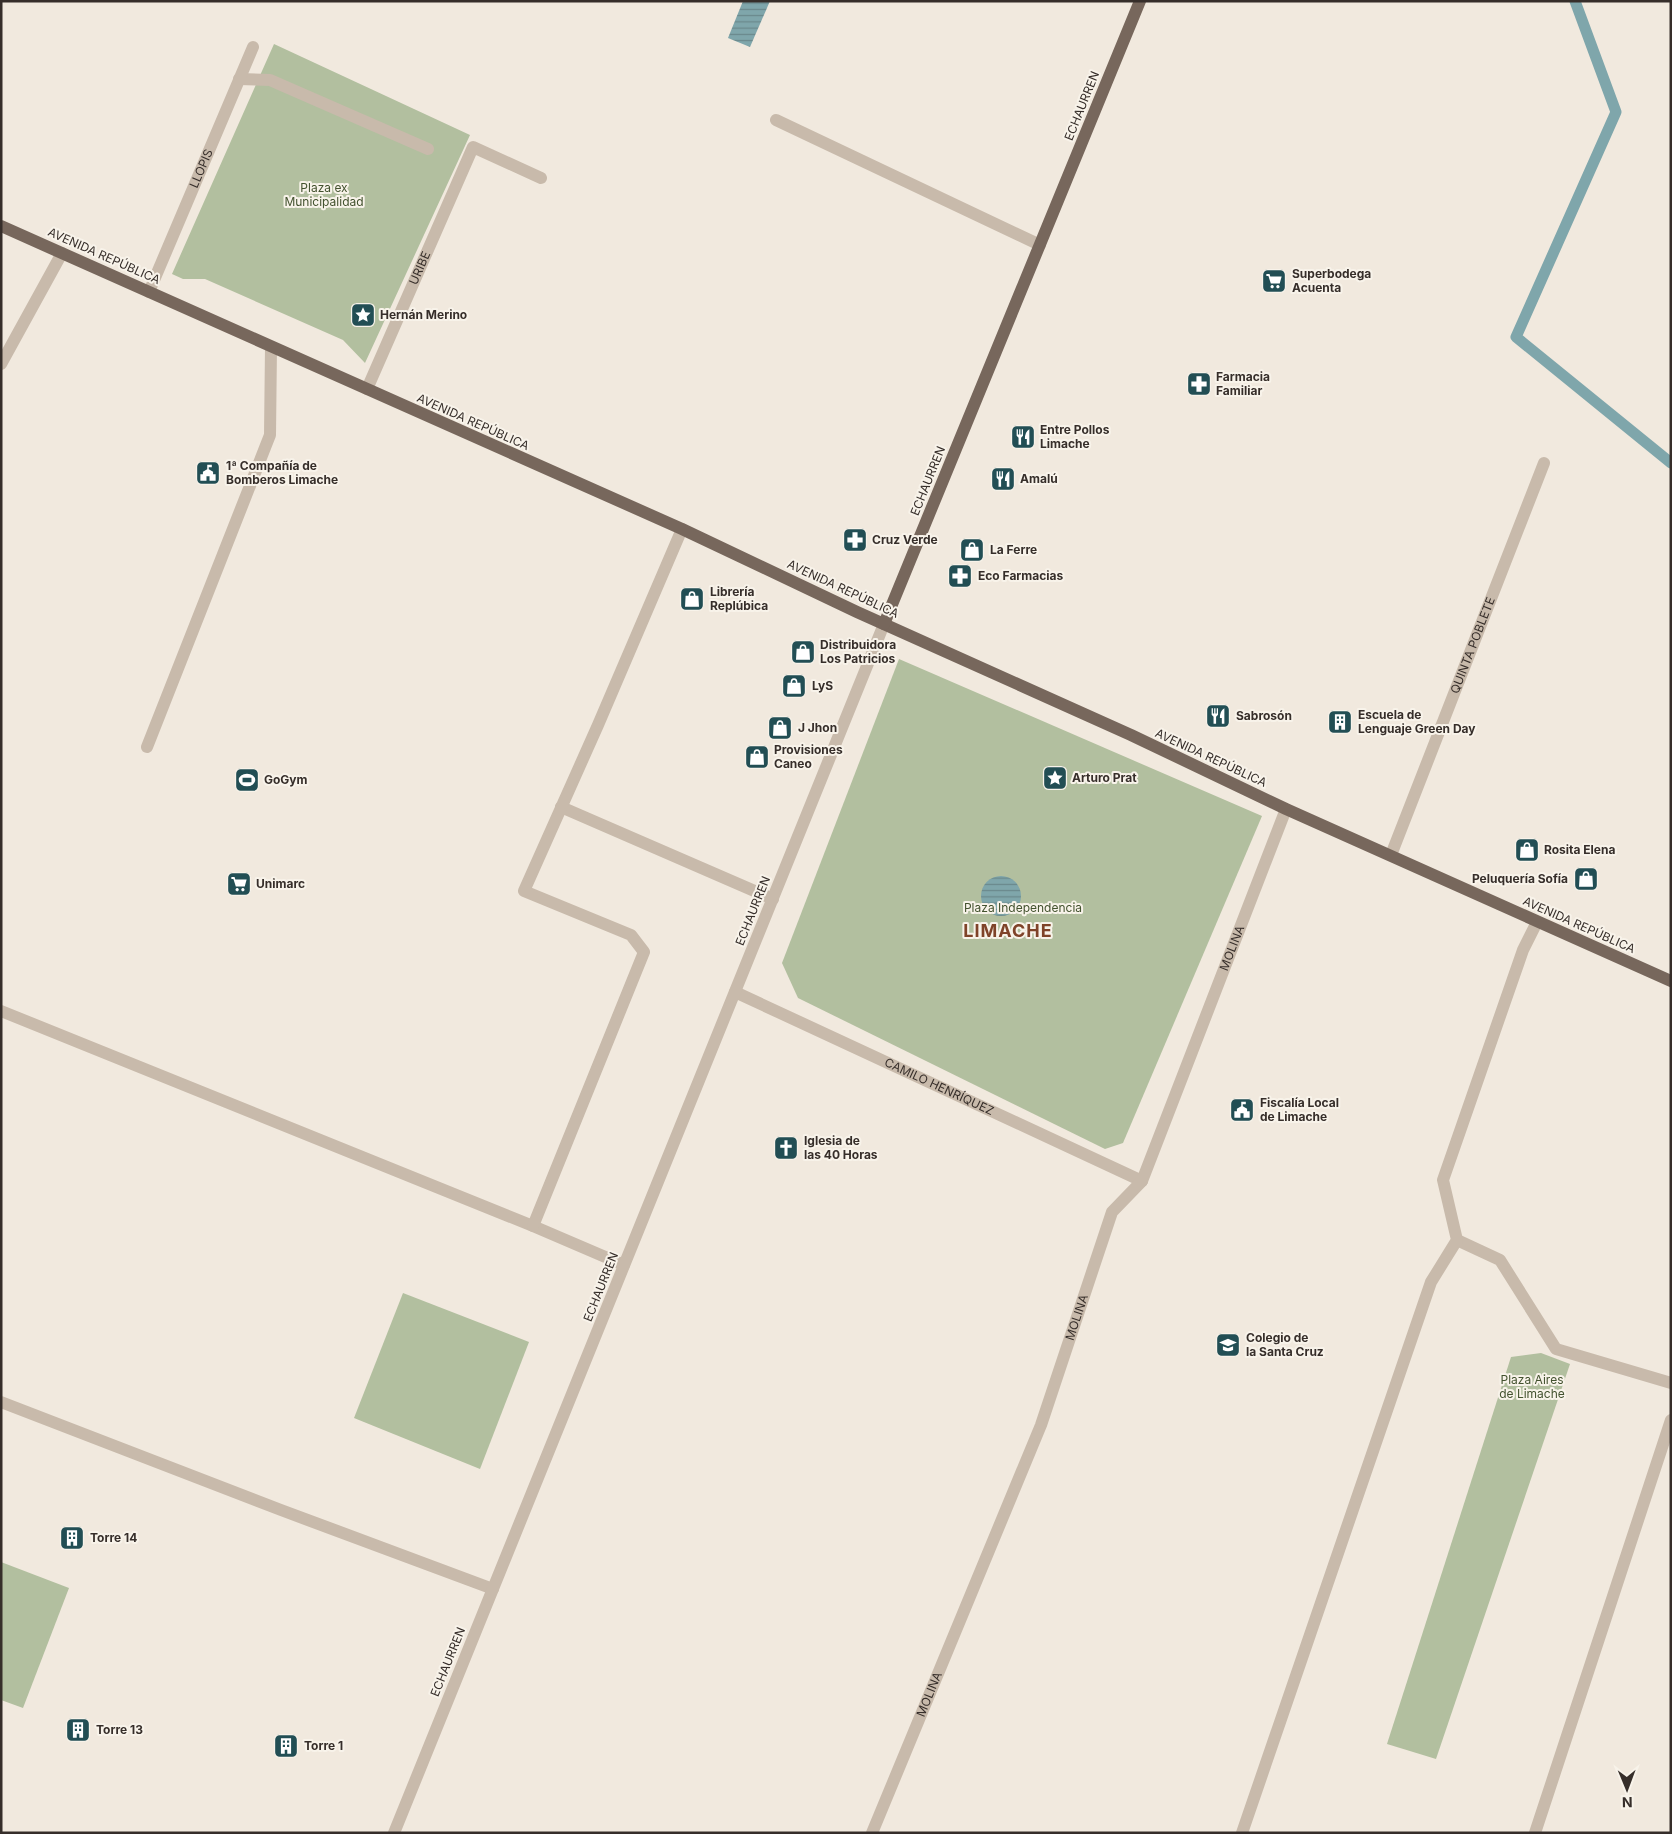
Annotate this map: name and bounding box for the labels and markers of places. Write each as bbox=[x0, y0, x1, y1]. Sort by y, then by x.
place label: Superbodega Acuenta bbox=[1292, 266, 1371, 295]
supermarket icon: Superbodega Acuenta bbox=[1261, 268, 1287, 294]
place icon: Hernán Merino bbox=[350, 302, 376, 328]
place label: Hernán Merino bbox=[380, 307, 467, 322]
place label: Farmacia Familiar bbox=[1216, 369, 1270, 398]
pharmacy icon: Farmacia Familiar bbox=[1186, 371, 1212, 397]
place label: Entre Pollos Limache bbox=[1040, 422, 1110, 451]
restaurant icon: Entre Pollos Limache bbox=[1010, 424, 1036, 450]
place label: 1ª Compañía de Bomberos Limache bbox=[226, 458, 338, 487]
public building icon: 1ª Compañía de Bomberos Limache bbox=[195, 460, 221, 486]
restaurant icon: Amalú bbox=[990, 466, 1016, 492]
place label: Amalú bbox=[1020, 471, 1058, 486]
pharmacy icon: Cruz Verde bbox=[842, 527, 868, 553]
place label: Cruz Verde bbox=[872, 532, 938, 547]
shop icon: La Ferre bbox=[959, 537, 985, 563]
place label: La Ferre bbox=[990, 542, 1037, 557]
pharmacy icon: Eco Farmacias bbox=[947, 563, 973, 589]
place label: Eco Farmacias bbox=[978, 568, 1064, 583]
place label: Librería Replúbica bbox=[710, 584, 768, 613]
shop icon: Librería Replúbica bbox=[679, 586, 705, 612]
place label: Distribuidora Los Patricios bbox=[820, 637, 896, 666]
shop icon: Distribuidora Los Patricios bbox=[790, 639, 816, 665]
shop icon: LyS bbox=[781, 673, 807, 699]
place label: LyS bbox=[812, 678, 833, 693]
restaurant icon: Sabrosón bbox=[1205, 703, 1231, 729]
place label: Escuela de Lenguaje Green Day bbox=[1358, 707, 1476, 736]
place label: Sabrosón bbox=[1236, 708, 1292, 723]
building icon: Escuela de Lenguaje Green Day bbox=[1327, 709, 1353, 735]
shop icon: J Jhon bbox=[767, 715, 793, 741]
place label: J Jhon bbox=[798, 720, 837, 735]
place label: Provisiones Caneo bbox=[774, 742, 843, 771]
shop icon: Provisiones Caneo bbox=[744, 744, 770, 770]
place icon: Arturo Prat bbox=[1042, 765, 1068, 791]
sports icon: GoGym bbox=[234, 767, 260, 793]
place label: Arturo Prat bbox=[1072, 770, 1137, 785]
place label: GoGym bbox=[264, 772, 308, 787]
shop icon: Rosita Elena bbox=[1514, 837, 1540, 863]
place label: Rosita Elena bbox=[1544, 842, 1615, 857]
shop icon: Peluquería Sofía bbox=[1573, 866, 1599, 892]
supermarket icon: Unimarc bbox=[226, 871, 252, 897]
place label: Peluquería Sofía bbox=[1472, 871, 1568, 886]
place label: Unimarc bbox=[256, 876, 305, 891]
place label: Fiscalía Local de Limache bbox=[1260, 1095, 1339, 1124]
public building icon: Fiscalía Local de Limache bbox=[1229, 1097, 1255, 1123]
place label: Iglesia de las 40 Horas bbox=[804, 1133, 878, 1162]
church icon: Iglesia de las 40 Horas bbox=[773, 1135, 799, 1161]
place label: Colegio de la Santa Cruz bbox=[1246, 1330, 1324, 1359]
school or university icon: Colegio de la Santa Cruz bbox=[1215, 1332, 1241, 1358]
building icon: Torre 14 bbox=[59, 1525, 85, 1551]
place label: Torre 14 bbox=[90, 1530, 137, 1545]
building icon: Torre 13 bbox=[65, 1717, 91, 1743]
place label: Torre 13 bbox=[96, 1722, 143, 1737]
building icon: Torre 1 bbox=[273, 1733, 299, 1759]
place label: Torre 1 bbox=[304, 1738, 343, 1753]

